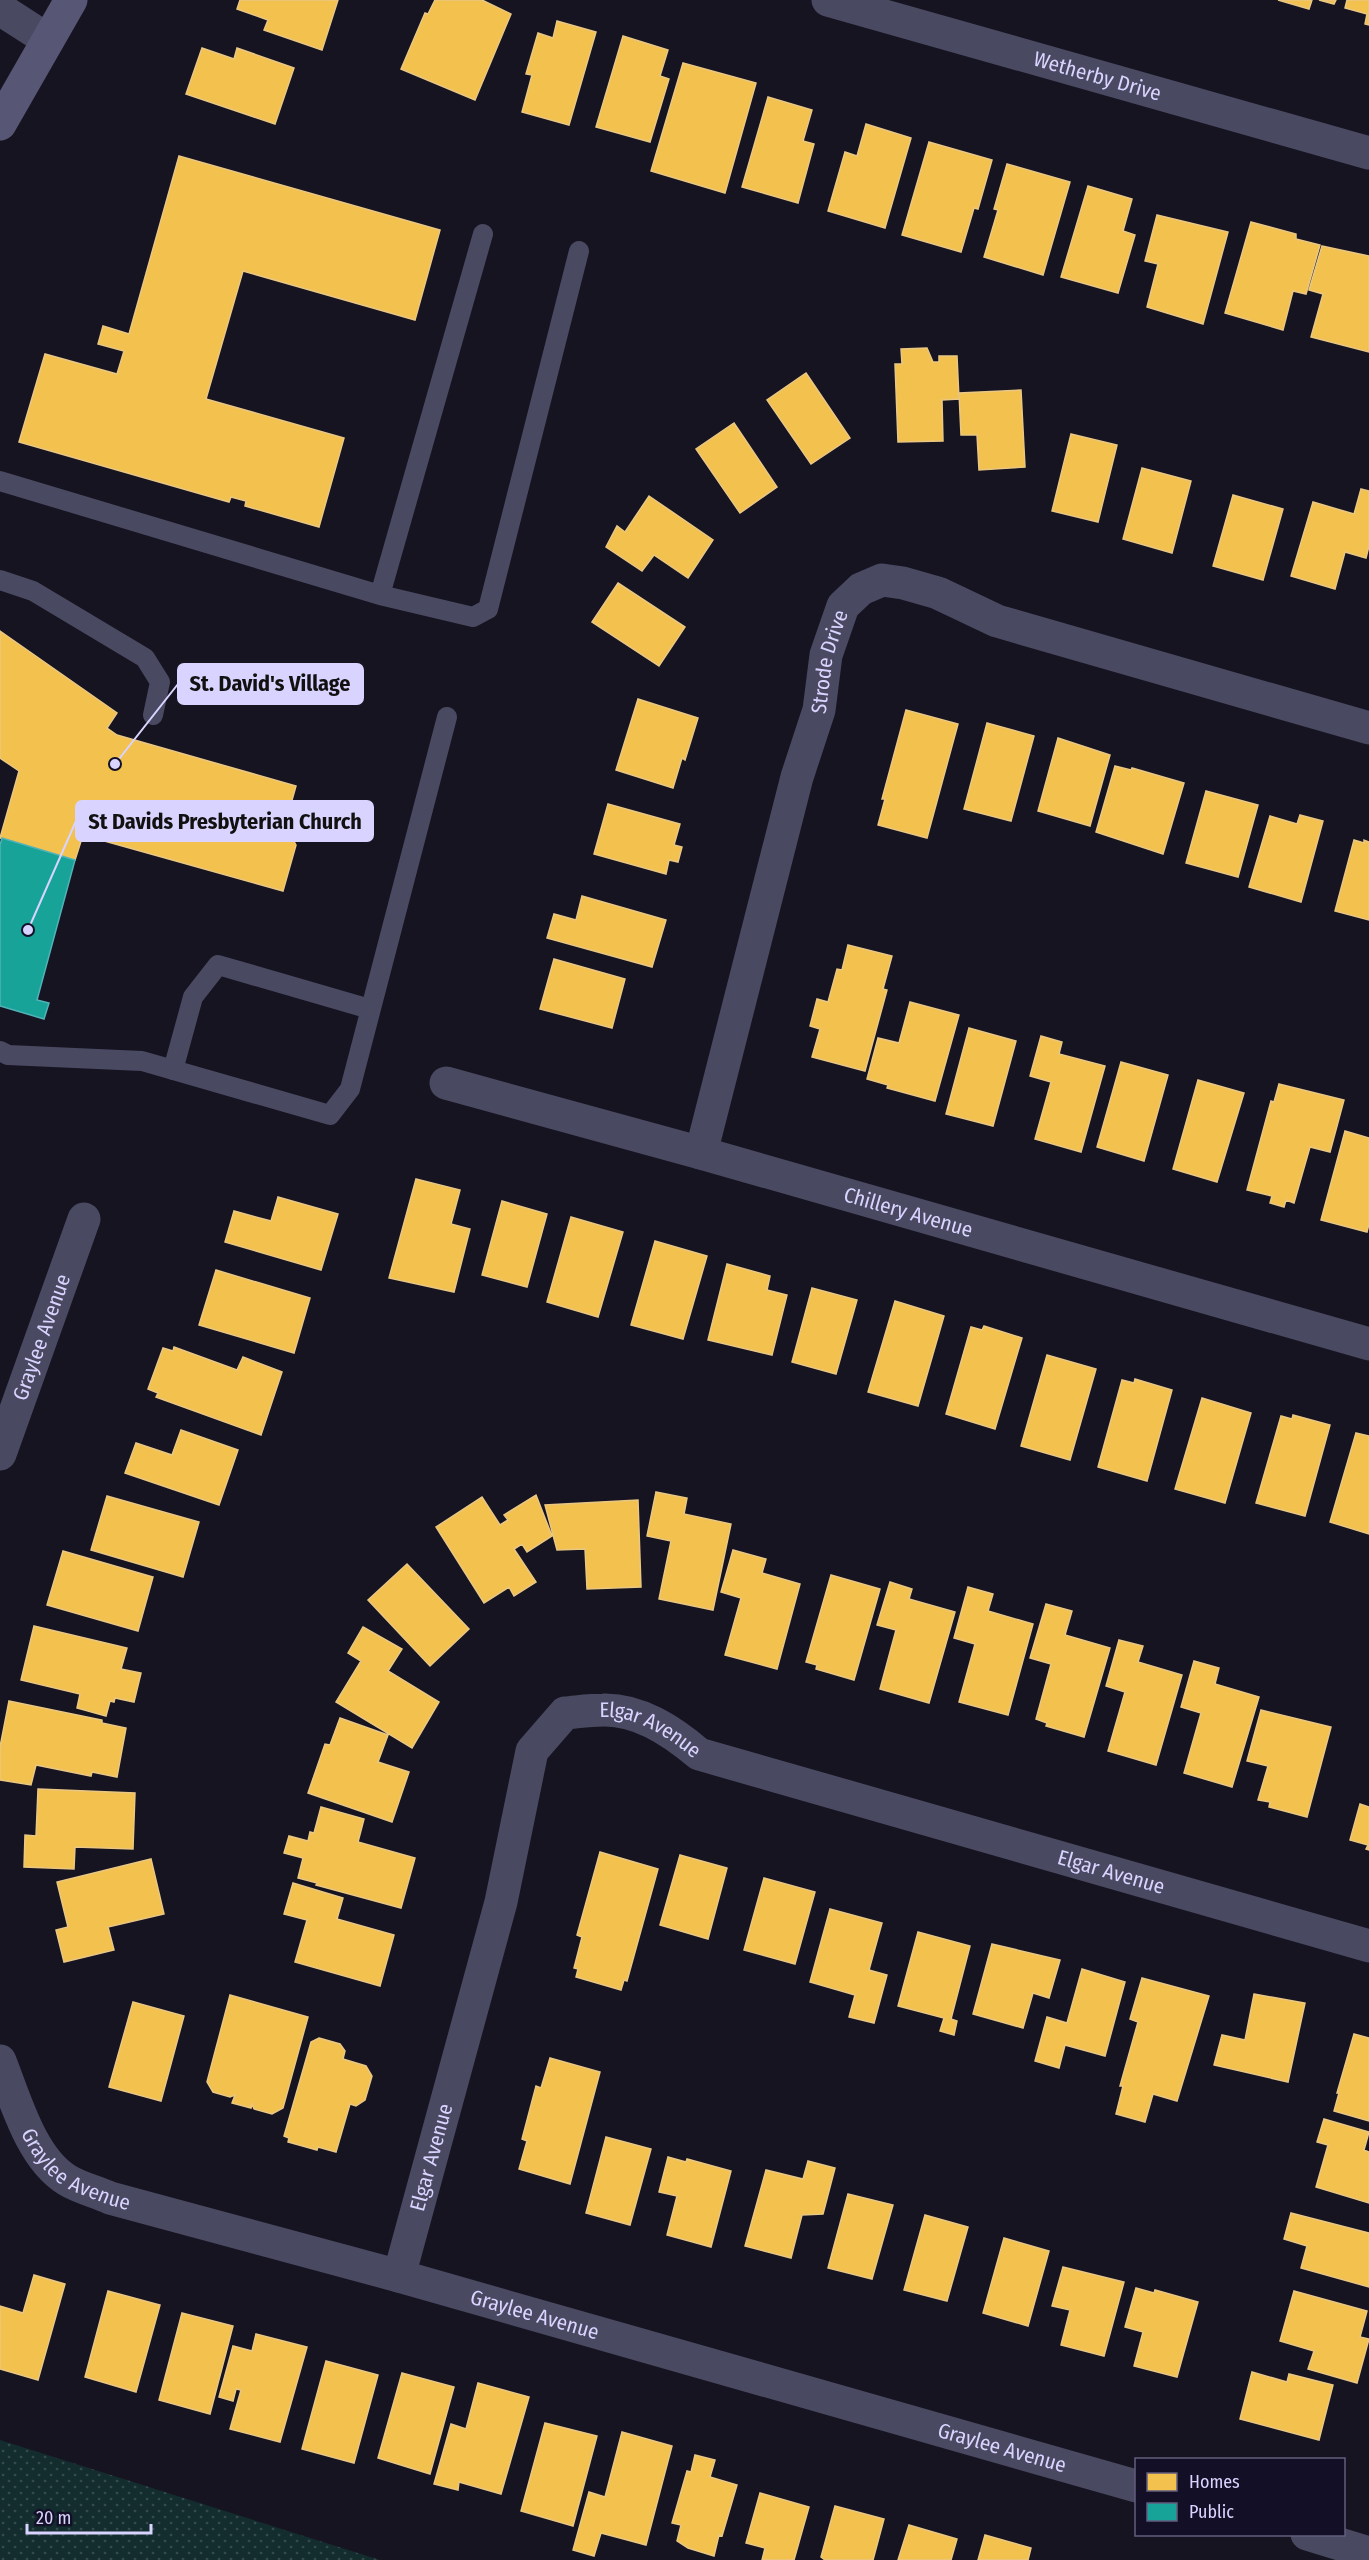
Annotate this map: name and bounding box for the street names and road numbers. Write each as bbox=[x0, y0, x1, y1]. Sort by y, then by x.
street label: Wetherby Drive bbox=[1031, 46, 1164, 107]
street label: Strode Drive bbox=[806, 606, 854, 715]
street label: Chillery Avenue bbox=[841, 1181, 976, 1243]
street label: Graylee Avenue bbox=[7, 1271, 76, 1404]
street label: Elgar Avenue bbox=[599, 1697, 707, 1763]
street label: Elgar Avenue bbox=[1055, 1844, 1168, 1900]
street label: Elgar Avenue bbox=[404, 2101, 458, 2214]
street label: Graylee Avenue bbox=[16, 2124, 133, 2216]
street label: Graylee Avenue bbox=[467, 2284, 602, 2345]
street label: Graylee Avenue bbox=[935, 2417, 1069, 2478]

